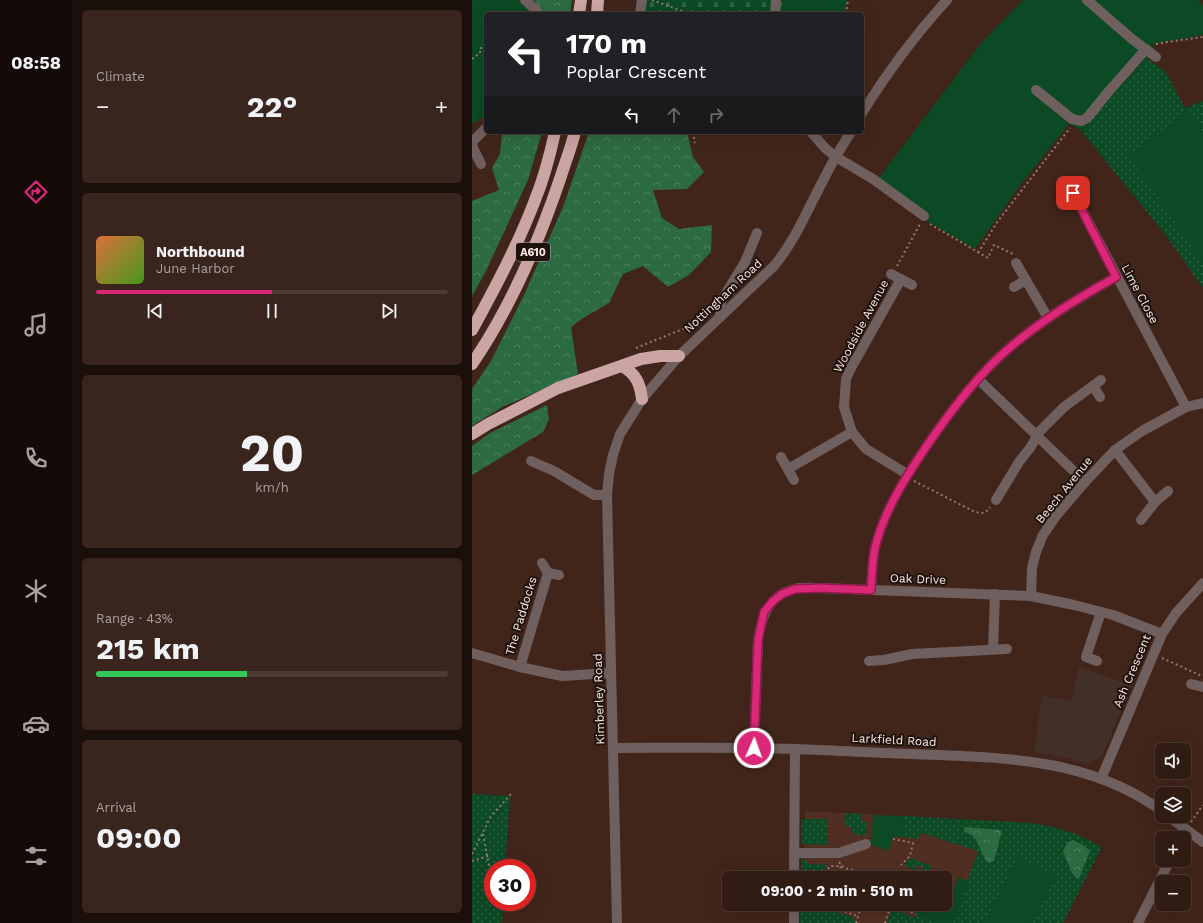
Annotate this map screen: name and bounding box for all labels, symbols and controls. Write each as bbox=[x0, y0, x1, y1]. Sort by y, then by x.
text: 170 m bbox=[566, 27, 647, 60]
icon: left bbox=[500, 28, 552, 80]
text: 08:58 bbox=[11, 52, 61, 73]
text: Poplar Crescent bbox=[566, 61, 706, 82]
text: Climate bbox=[96, 69, 145, 84]
text: 22° bbox=[247, 89, 297, 124]
text: − bbox=[96, 94, 109, 119]
text: + bbox=[435, 94, 448, 119]
icon: left bbox=[621, 104, 643, 126]
icon: ahead bbox=[663, 104, 685, 126]
icon: right bbox=[705, 104, 727, 126]
pin bbox=[1056, 176, 1090, 210]
icon: directions bbox=[22, 178, 50, 206]
icon: arrive bbox=[1062, 182, 1084, 204]
text: Northbound bbox=[156, 243, 245, 261]
road number: A610 bbox=[516, 243, 550, 261]
street label: Nottingham Road bbox=[681, 256, 765, 336]
text: June Harbor bbox=[156, 261, 235, 276]
street label: Lime Close bbox=[1119, 262, 1162, 326]
street label: Woodside Avenue bbox=[831, 277, 891, 375]
icon: previous bbox=[144, 300, 166, 322]
icon: pause bbox=[261, 300, 283, 322]
icon: next bbox=[378, 300, 400, 322]
icon: music bbox=[22, 311, 50, 339]
text: 20 bbox=[240, 423, 304, 484]
icon: phone bbox=[22, 444, 50, 472]
street label: Beech Avenue bbox=[1033, 454, 1095, 526]
text: km/h bbox=[255, 480, 289, 495]
street label: Oak Drive bbox=[890, 571, 946, 587]
street label: The Paddocks bbox=[502, 575, 540, 657]
icon: climate bbox=[22, 577, 50, 605]
text: Range · 43% bbox=[96, 611, 173, 626]
text: 215 km bbox=[96, 631, 200, 666]
street label: Ash Crescent bbox=[1110, 632, 1154, 710]
street label: Kimberley Road bbox=[590, 653, 608, 745]
icon: car bbox=[22, 710, 50, 738]
position arrow bbox=[733, 727, 775, 769]
street label: Larkfield Road bbox=[851, 731, 937, 749]
map controls bbox=[1155, 743, 1191, 911]
button: sound bbox=[1155, 743, 1191, 779]
button: layers bbox=[1155, 787, 1191, 823]
text: Arrival bbox=[96, 800, 137, 815]
text: 09:00 bbox=[96, 820, 182, 855]
button: + bbox=[1155, 831, 1191, 867]
icon: filters bbox=[22, 842, 50, 870]
speed limit sign: 30 bbox=[484, 859, 536, 911]
button: − bbox=[1155, 875, 1191, 911]
text: 09:00 · 2 min · 510 m bbox=[761, 882, 913, 900]

